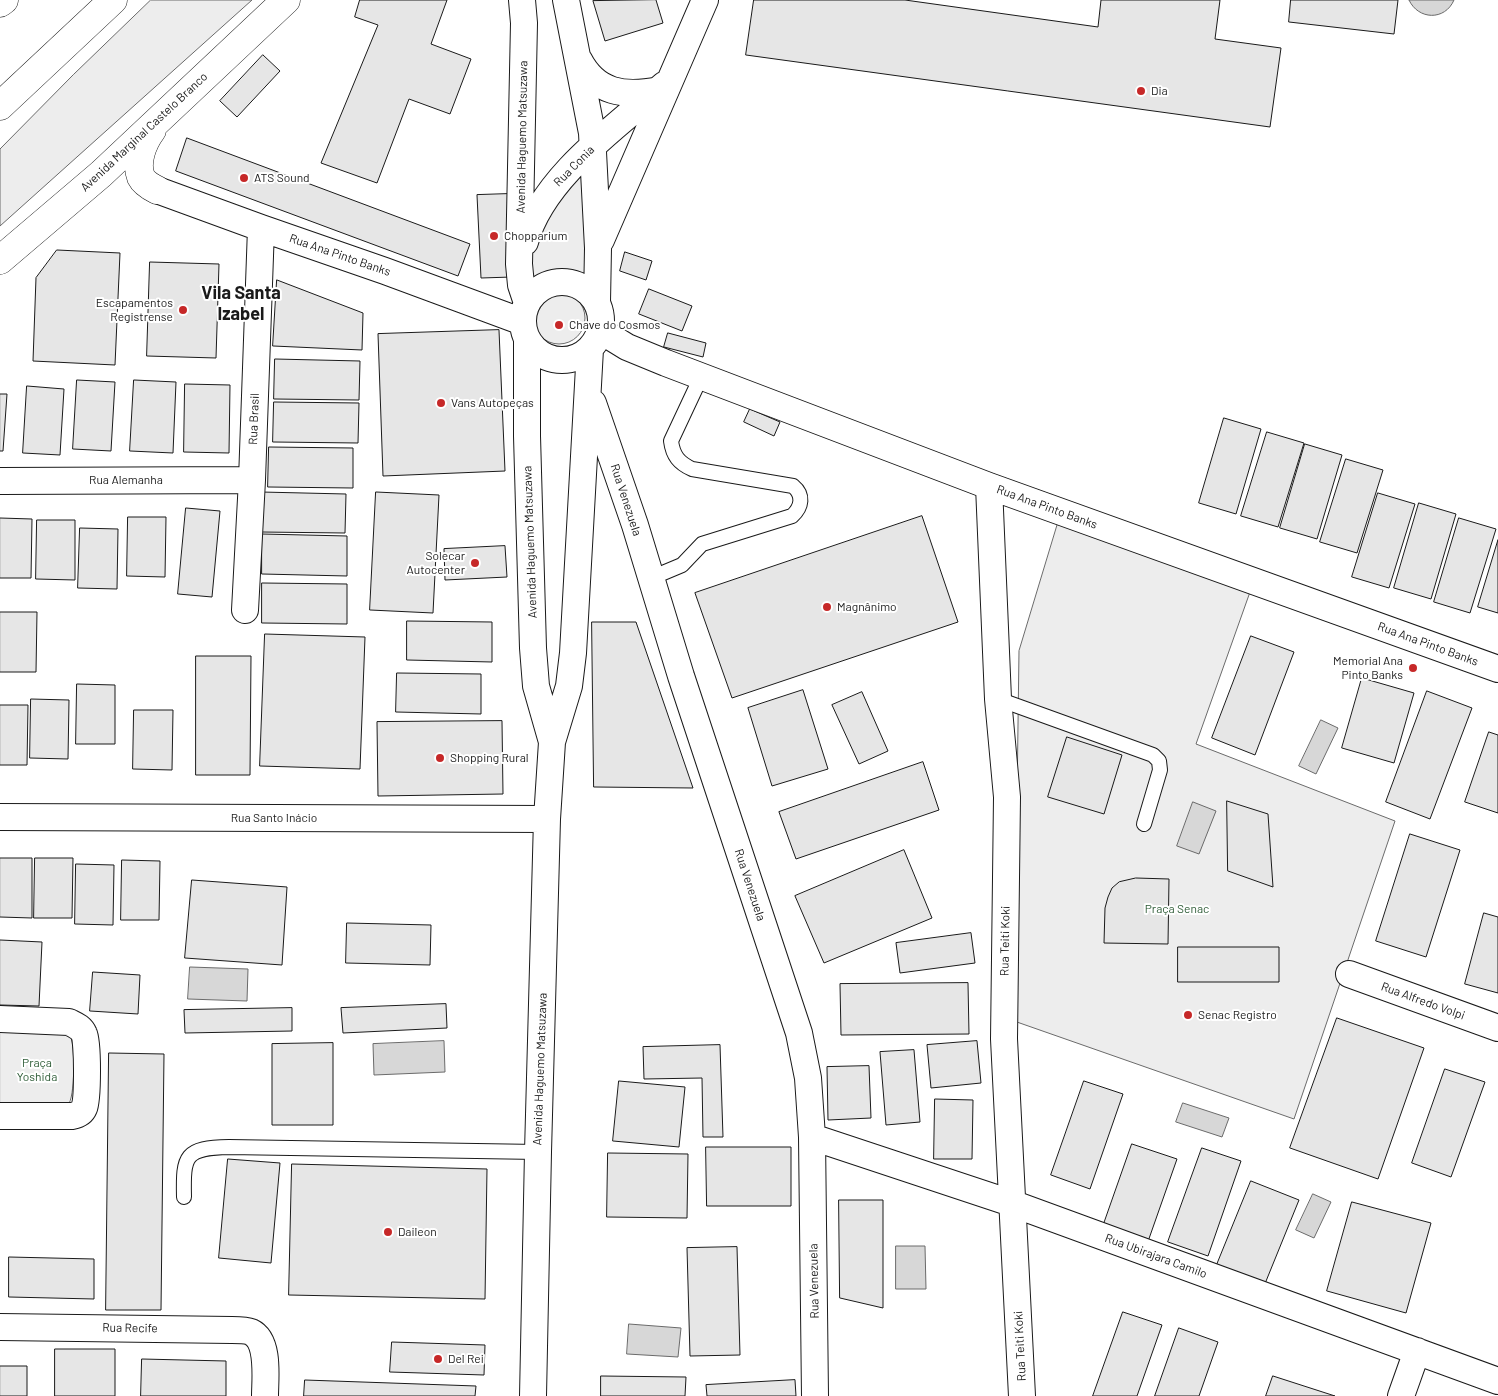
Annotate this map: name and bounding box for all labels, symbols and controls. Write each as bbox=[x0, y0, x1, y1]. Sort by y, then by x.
street label: Avenida Haguemo Matsuzawa bbox=[513, 61, 531, 213]
street label: Avenida Marginal Castelo Branco bbox=[78, 69, 210, 195]
place label: Dia bbox=[1151, 84, 1168, 98]
marker: Dia bbox=[1135, 85, 1147, 97]
street label: Rua Conia bbox=[551, 143, 597, 189]
place label: ATS Sound bbox=[254, 171, 310, 185]
marker: ATS Sound bbox=[238, 172, 250, 184]
place label: Chopparium bbox=[504, 229, 567, 243]
marker: Chopparium bbox=[488, 230, 500, 242]
street label: Rua Ana Pinto Banks bbox=[287, 231, 393, 279]
district label: Vila Santa Izabel bbox=[201, 282, 281, 324]
place label: Escapamentos Registrense bbox=[96, 296, 173, 324]
marker: Escapamentos Registrense bbox=[177, 304, 189, 316]
place label: Chave do Cosmos bbox=[569, 318, 660, 332]
marker: Chave do Cosmos bbox=[553, 319, 565, 331]
street label: Rua Brasil bbox=[246, 393, 262, 445]
place label: Vans Autopeças bbox=[451, 396, 534, 410]
marker: Vans Autopeças bbox=[435, 397, 447, 409]
street label: Rua Venezuela bbox=[608, 462, 644, 538]
street label: Avenida Haguemo Matsuzawa bbox=[520, 465, 540, 619]
street label: Rua Alemanha bbox=[89, 473, 163, 487]
street label: Rua Ana Pinto Banks bbox=[995, 482, 1099, 532]
place label: Solecar Autocenter bbox=[407, 549, 465, 577]
marker: Solecar Autocenter bbox=[469, 557, 481, 569]
place label: Magnânimo bbox=[837, 600, 897, 614]
marker: Magnânimo bbox=[821, 601, 833, 613]
street label: Rua Ana Pinto Banks bbox=[1376, 619, 1480, 669]
place label: Memorial Ana Pinto Banks bbox=[1333, 654, 1403, 682]
marker: Memorial Ana Pinto Banks bbox=[1407, 662, 1419, 674]
place label: Shopping Rural bbox=[450, 751, 529, 765]
marker: Shopping Rural bbox=[434, 752, 446, 764]
street label: Rua Santo Inácio bbox=[231, 811, 317, 825]
street label: Rua Venezuela bbox=[732, 847, 768, 923]
park label: Praça Senac bbox=[1145, 902, 1209, 916]
street label: Rua Teiti Koki bbox=[997, 906, 1013, 976]
street label: Rua Alfredo Volpi bbox=[1379, 979, 1467, 1023]
street label: Avenida Haguemo Matsuzawa bbox=[530, 992, 550, 1146]
place label: Senac Registro bbox=[1198, 1008, 1277, 1022]
marker: Senac Registro bbox=[1182, 1009, 1194, 1021]
park label: Praça Yoshida bbox=[17, 1056, 57, 1084]
place label: Daileon bbox=[398, 1225, 437, 1239]
marker: Daileon bbox=[382, 1226, 394, 1238]
street label: Rua Ubirajara Camilo bbox=[1103, 1231, 1209, 1281]
street label: Rua Venezuela bbox=[806, 1243, 822, 1319]
street label: Rua Teiti Koki bbox=[1011, 1310, 1029, 1382]
street label: Rua Recife bbox=[102, 1320, 158, 1336]
place label: Del Rei bbox=[448, 1352, 484, 1366]
marker: Del Rei bbox=[432, 1353, 444, 1365]

